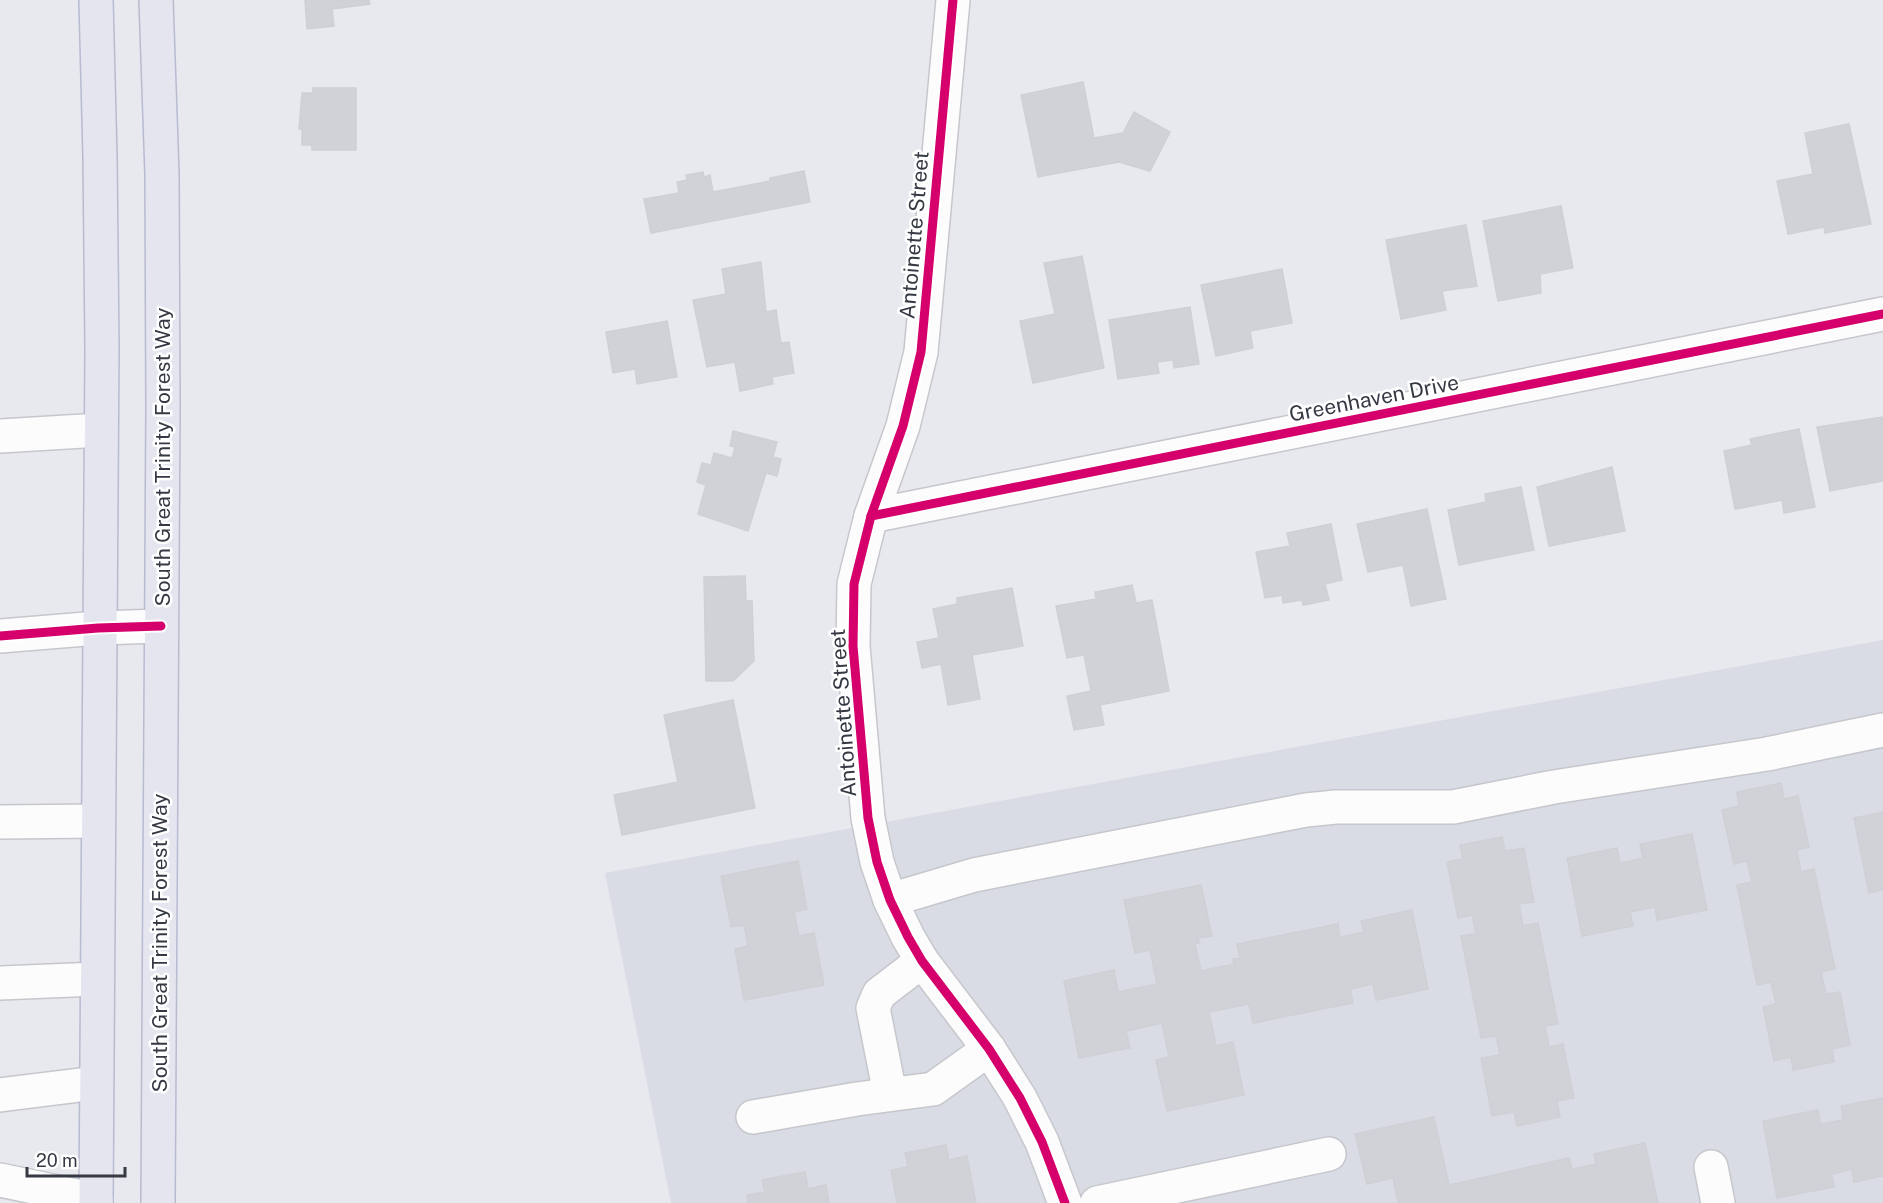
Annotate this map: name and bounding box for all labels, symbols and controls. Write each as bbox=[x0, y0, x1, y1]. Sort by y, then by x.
street label: Antoinette Street bbox=[894, 150, 934, 320]
street label: South Great Trinity Forest Way bbox=[150, 308, 175, 606]
street label: Greenhaven Drive bbox=[1287, 369, 1461, 427]
street label: Antoinette Street bbox=[825, 628, 861, 798]
street label: South Great Trinity Forest Way bbox=[147, 794, 172, 1092]
scale bar bbox=[27, 1140, 124, 1178]
text: 20 m bbox=[36, 1150, 78, 1171]

